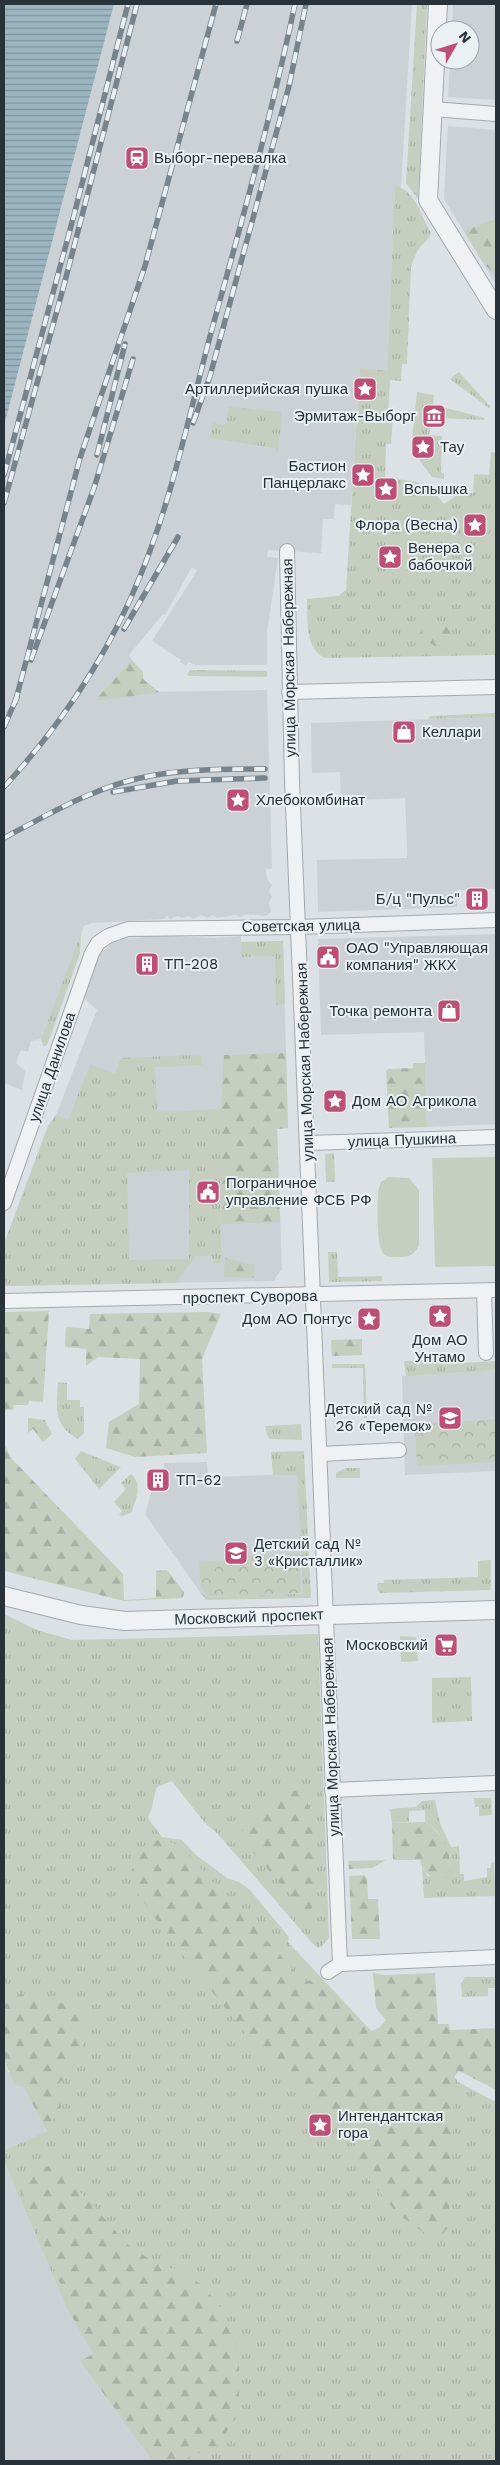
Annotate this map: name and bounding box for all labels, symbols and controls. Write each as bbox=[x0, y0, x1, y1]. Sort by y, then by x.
north arrow bbox=[430, 20, 480, 70]
text: N bbox=[456, 28, 475, 46]
station icon: Выборг-перевалка bbox=[124, 145, 150, 171]
place label: Выборг-перевалка bbox=[154, 149, 287, 167]
place icon: Артиллерийская пушка bbox=[352, 376, 378, 402]
place label: Артиллерийская пушка bbox=[185, 380, 349, 398]
museum icon: Эрмитаж-Выборг bbox=[421, 403, 447, 429]
place label: Эрмитаж-Выборг bbox=[294, 407, 417, 425]
place icon: Тау bbox=[410, 434, 436, 460]
place label: Тау bbox=[440, 438, 465, 456]
place label: Бастион Панцерлакс bbox=[263, 457, 346, 492]
place icon: Бастион Панцерлакс bbox=[350, 462, 376, 488]
place icon: Вспышка bbox=[373, 476, 399, 502]
place label: Вспышка bbox=[404, 480, 468, 498]
place icon: Флора (Весна) bbox=[462, 512, 488, 538]
place label: Флора (Весна) bbox=[355, 516, 458, 534]
place label: Венера с бабочкой bbox=[408, 539, 473, 574]
place icon: Венера с бабочкой bbox=[377, 544, 403, 570]
street label: улица Морская Набережная bbox=[278, 558, 300, 758]
shop icon: Келлари bbox=[391, 719, 417, 745]
place label: Келлари bbox=[422, 723, 481, 741]
place icon: Хлебокомбинат bbox=[225, 787, 251, 813]
place label: Хлебокомбинат bbox=[256, 791, 365, 809]
building icon: Б/ц "Пульс" bbox=[464, 886, 490, 912]
place label: Б/ц "Пульс" bbox=[376, 890, 460, 908]
street label: Советская улица bbox=[241, 916, 361, 936]
place label: ОАО "Управляющая компания" ЖКХ bbox=[346, 939, 488, 974]
public building icon: ОАО "Управляющая компания" ЖКХ bbox=[315, 944, 341, 970]
building icon: ТП-208 bbox=[134, 951, 160, 977]
place label: ТП-208 bbox=[164, 955, 218, 973]
street label: улица Морская Набережная bbox=[293, 962, 317, 1162]
shop icon: Точка ремонта bbox=[436, 998, 462, 1024]
place label: Точка ремонта bbox=[329, 1002, 433, 1020]
street label: улица Данилова bbox=[25, 1009, 79, 1124]
place icon: Дом АО Агрикола bbox=[322, 1088, 348, 1114]
place label: Дом АО Агрикола bbox=[352, 1092, 477, 1110]
street label: улица Пушкина bbox=[348, 1129, 457, 1151]
place label: Пограничное управление ФСБ РФ bbox=[226, 1174, 372, 1209]
public building icon: Пограничное управление ФСБ РФ bbox=[195, 1179, 221, 1205]
street label: проспект Суворова bbox=[182, 1287, 318, 1307]
place icon: Дом АО Унтамо bbox=[427, 1303, 453, 1329]
place icon: Дом АО Понтус bbox=[356, 1306, 382, 1332]
place label: Дом АО Понтус bbox=[242, 1310, 352, 1328]
place label: Дом АО Унтамо bbox=[412, 1331, 468, 1366]
place label: Детский сад № 26 «Теремок» bbox=[325, 1400, 433, 1435]
school or university icon: Детский сад № 26 «Теремок» bbox=[437, 1405, 463, 1431]
building icon: ТП-62 bbox=[145, 1467, 171, 1493]
place label: ТП-62 bbox=[176, 1471, 221, 1489]
place label: Детский сад № 3 «Кристаллик» bbox=[254, 1535, 363, 1570]
school or university icon: Детский сад № 3 «Кристаллик» bbox=[223, 1540, 249, 1566]
street label: Московский проспект bbox=[174, 1605, 324, 1629]
supermarket icon: Московский bbox=[433, 1632, 459, 1658]
place label: Московский bbox=[346, 1636, 428, 1654]
street label: улица Морская Набережная bbox=[319, 1637, 343, 1837]
place label: Интендантская гора bbox=[338, 2107, 443, 2142]
place icon: Интендантская гора bbox=[307, 2112, 333, 2138]

